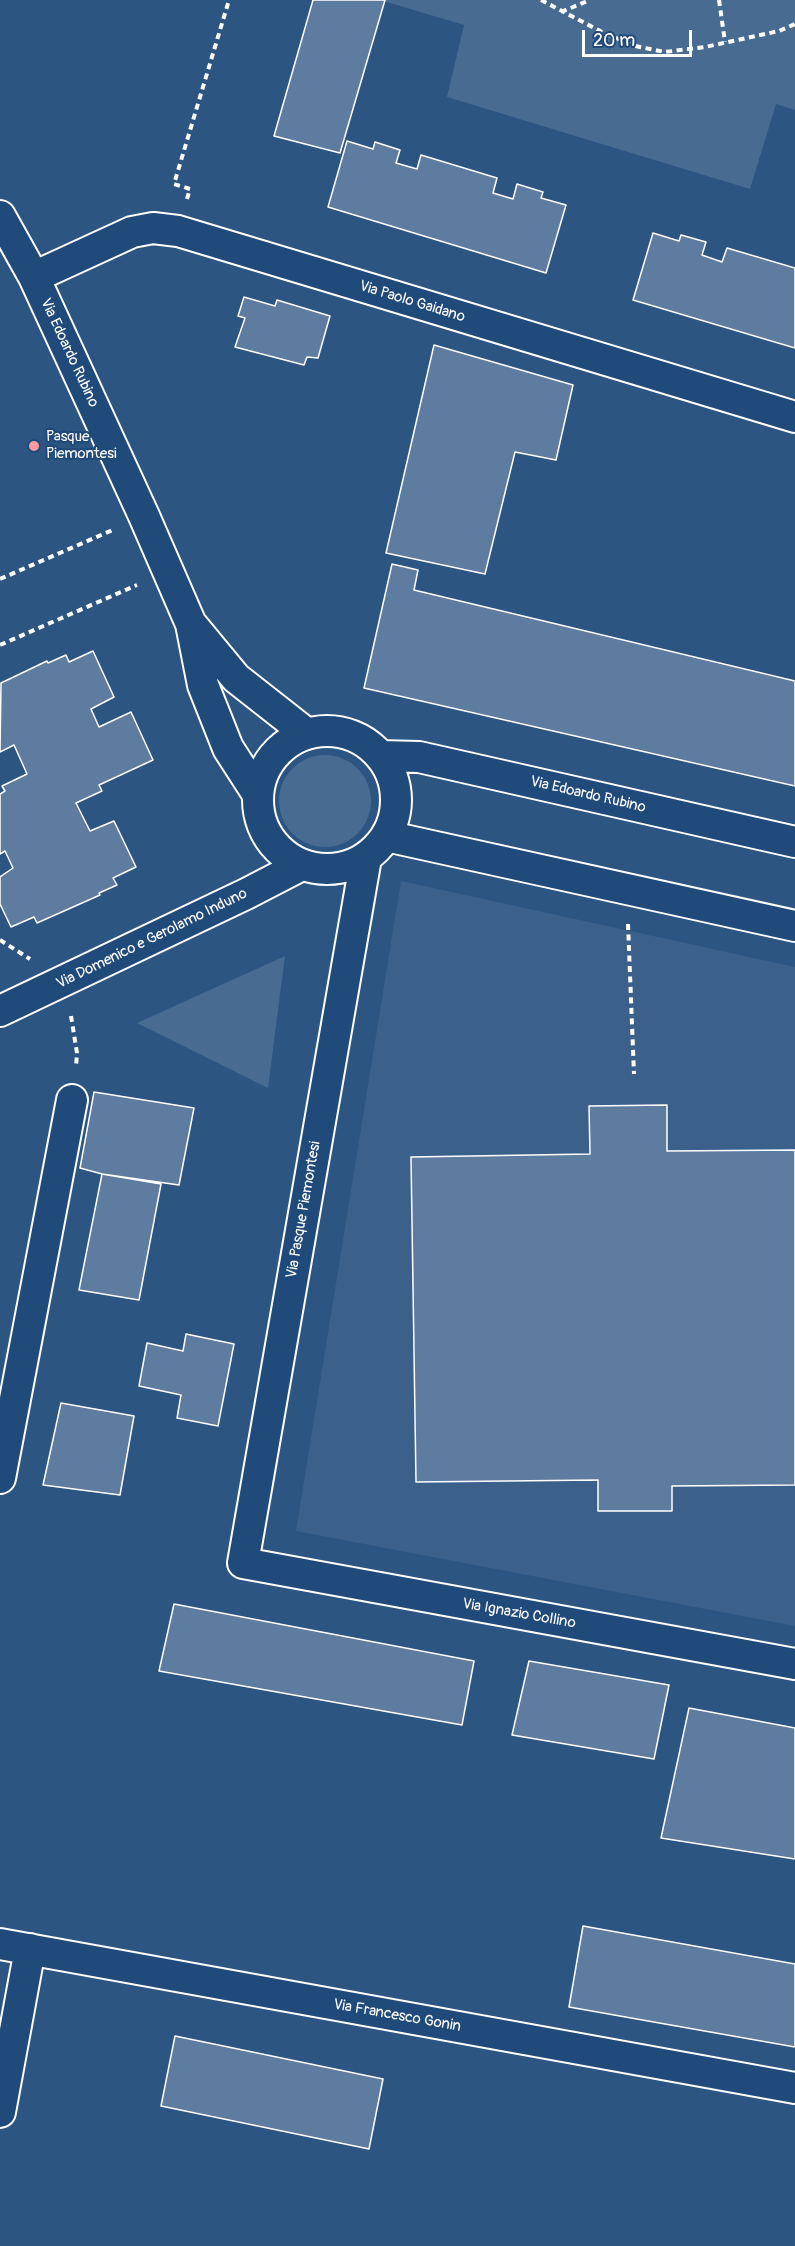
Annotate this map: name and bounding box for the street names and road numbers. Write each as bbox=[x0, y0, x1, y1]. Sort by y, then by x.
street label: Via Paolo Gaidano bbox=[357, 277, 467, 327]
street label: Via Edoardo Rubino bbox=[36, 296, 102, 410]
street label: Via Edoardo Rubino bbox=[528, 773, 648, 817]
street label: Via Domenico e Gerolamo Induno bbox=[54, 885, 250, 993]
street label: Via Pasque Piemontesi bbox=[283, 1140, 325, 1280]
street label: Via Ignazio Collino bbox=[461, 1595, 577, 1633]
street label: Via Francesco Gonin bbox=[332, 1996, 462, 2036]

